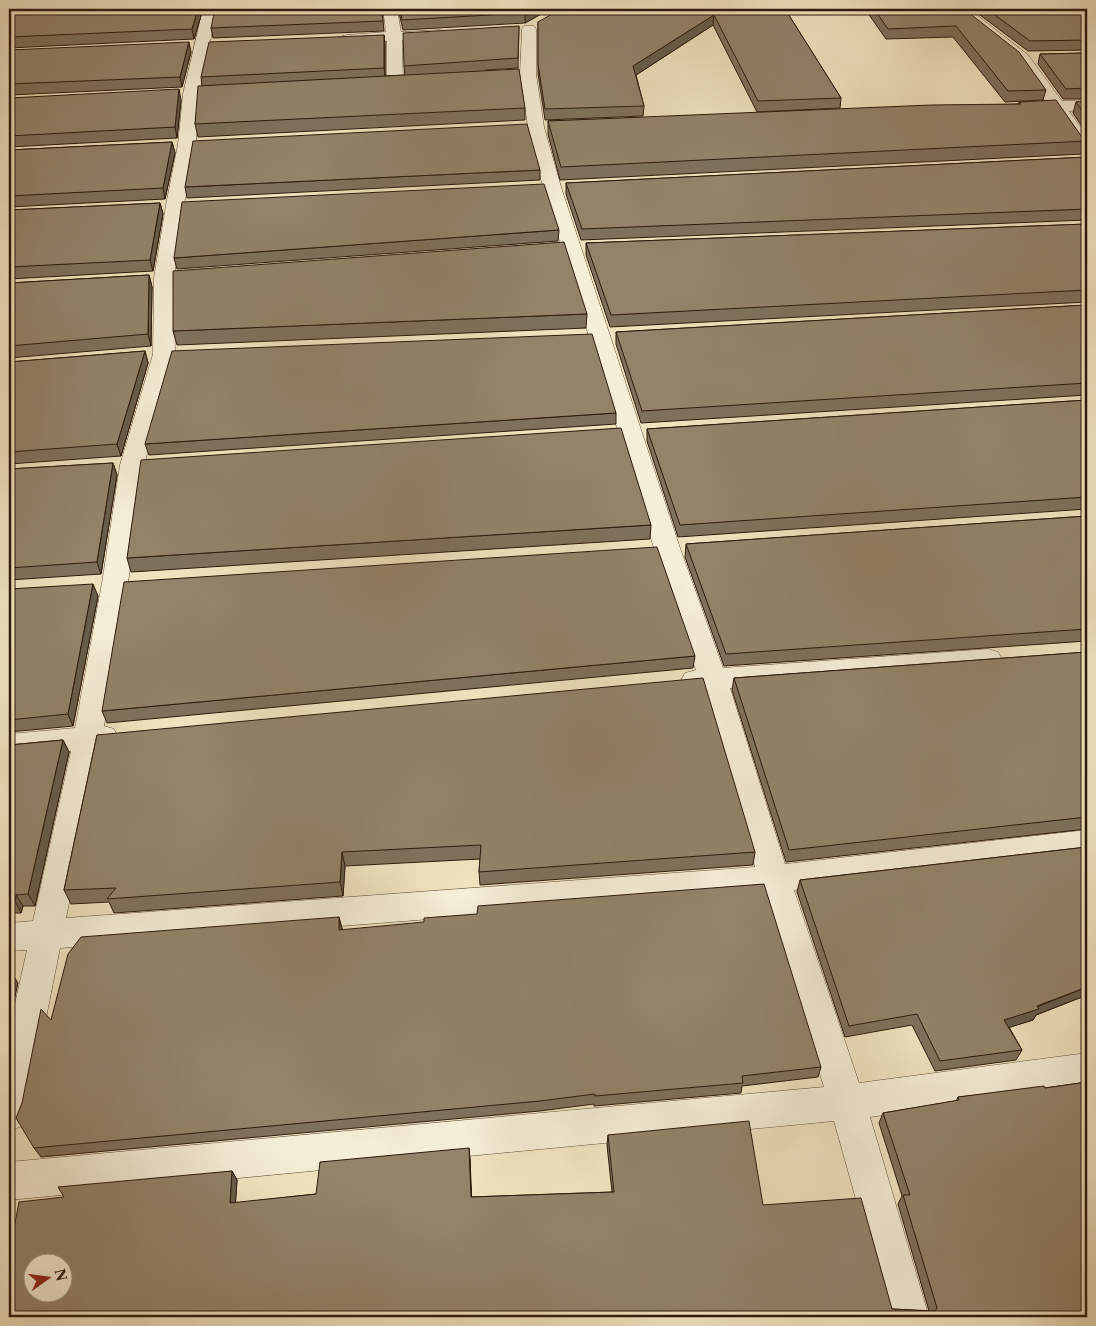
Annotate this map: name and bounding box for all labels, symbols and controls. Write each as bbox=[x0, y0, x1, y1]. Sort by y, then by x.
north arrow bbox=[22, 1254, 72, 1304]
text: N bbox=[50, 1267, 71, 1283]

